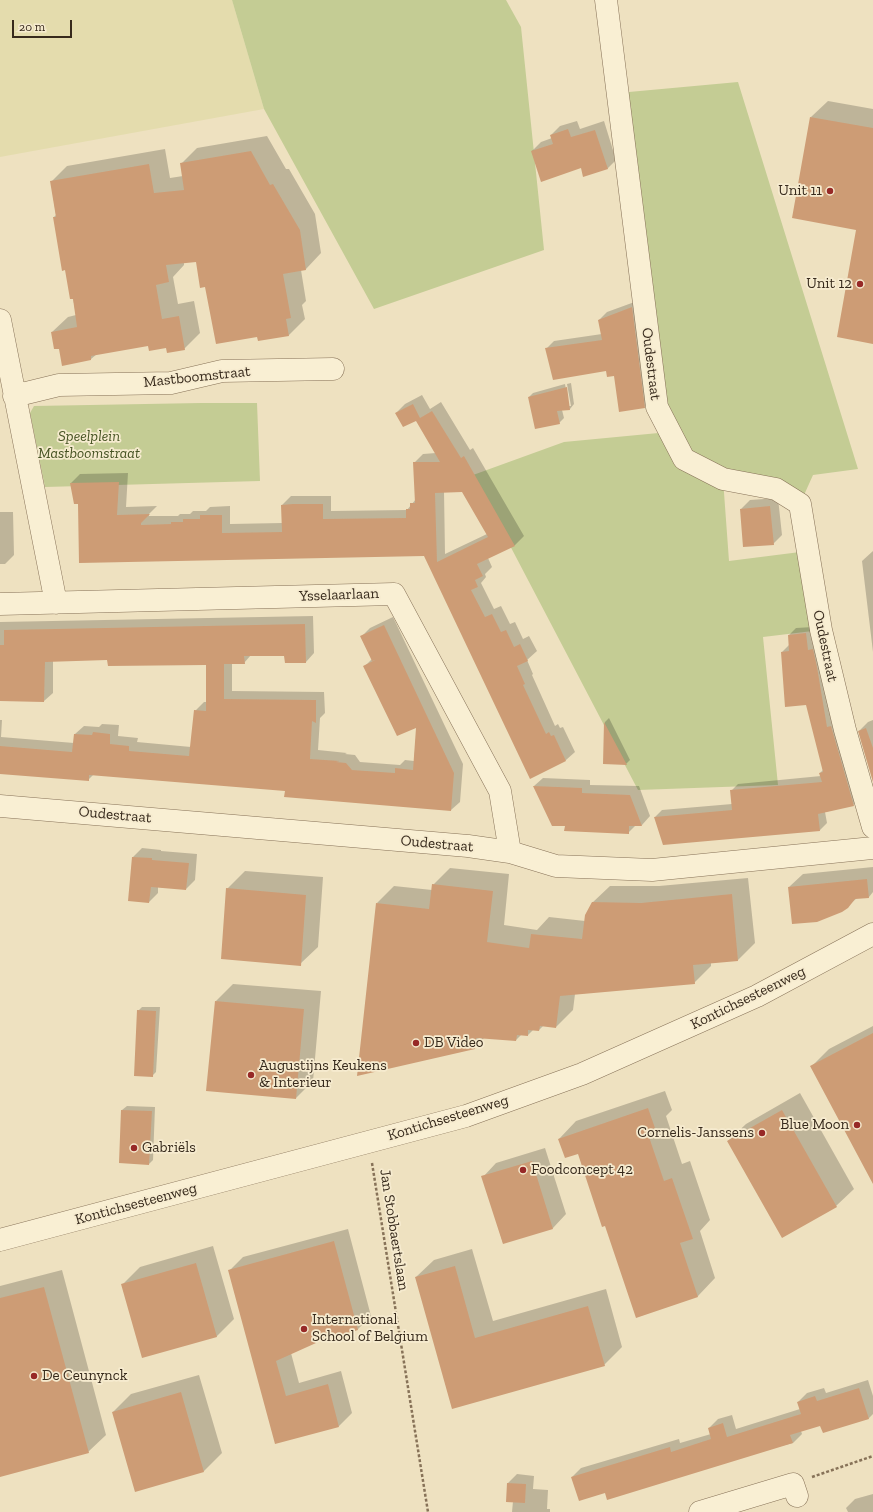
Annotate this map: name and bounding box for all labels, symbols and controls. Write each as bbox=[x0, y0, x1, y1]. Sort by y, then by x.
scale bar bbox=[14, 12, 74, 38]
text: 20 m bbox=[19, 20, 45, 34]
place label: Unit 11 bbox=[778, 182, 822, 200]
marker: Unit 11 bbox=[825, 186, 835, 196]
place label: Unit 12 bbox=[806, 275, 852, 293]
marker: Unit 12 bbox=[855, 279, 865, 289]
street label: Oudestraat bbox=[638, 327, 664, 401]
street label: Mastboomstraat bbox=[143, 362, 251, 392]
park label: Speelplein Mastboomstraat bbox=[38, 428, 140, 463]
street label: Ysselaarlaan bbox=[299, 585, 379, 605]
street label: Oudestraat bbox=[809, 608, 841, 684]
street label: Oudestraat bbox=[78, 803, 152, 827]
street label: Oudestraat bbox=[400, 832, 474, 856]
street label: Kontichsesteenweg bbox=[688, 962, 808, 1034]
place label: DB Video bbox=[424, 1034, 483, 1052]
marker: DB Video bbox=[411, 1038, 421, 1048]
place label: Augustijns Keukens & Interieur bbox=[259, 1057, 387, 1092]
marker: Augustijns Keukens & Interieur bbox=[246, 1070, 256, 1080]
street label: Kontichsesteenweg bbox=[385, 1091, 511, 1145]
place label: Blue Moon bbox=[780, 1116, 849, 1134]
marker: Blue Moon bbox=[852, 1120, 862, 1130]
place label: Cornelis-Janssens bbox=[637, 1124, 754, 1142]
marker: Cornelis-Janssens bbox=[757, 1128, 767, 1138]
place label: Gabriëls bbox=[142, 1139, 196, 1157]
marker: Gabriëls bbox=[129, 1143, 139, 1153]
place label: Foodconcept 42 bbox=[531, 1161, 633, 1179]
marker: Foodconcept 42 bbox=[518, 1165, 528, 1175]
street label: Jan Stobbaertslaan bbox=[376, 1168, 412, 1292]
street label: Kontichsesteenweg bbox=[73, 1179, 199, 1229]
place label: International School of Belgium bbox=[312, 1311, 428, 1346]
marker: International School of Belgium bbox=[299, 1324, 309, 1334]
place label: De Ceunynck bbox=[42, 1367, 127, 1385]
marker: De Ceunynck bbox=[29, 1371, 39, 1381]

